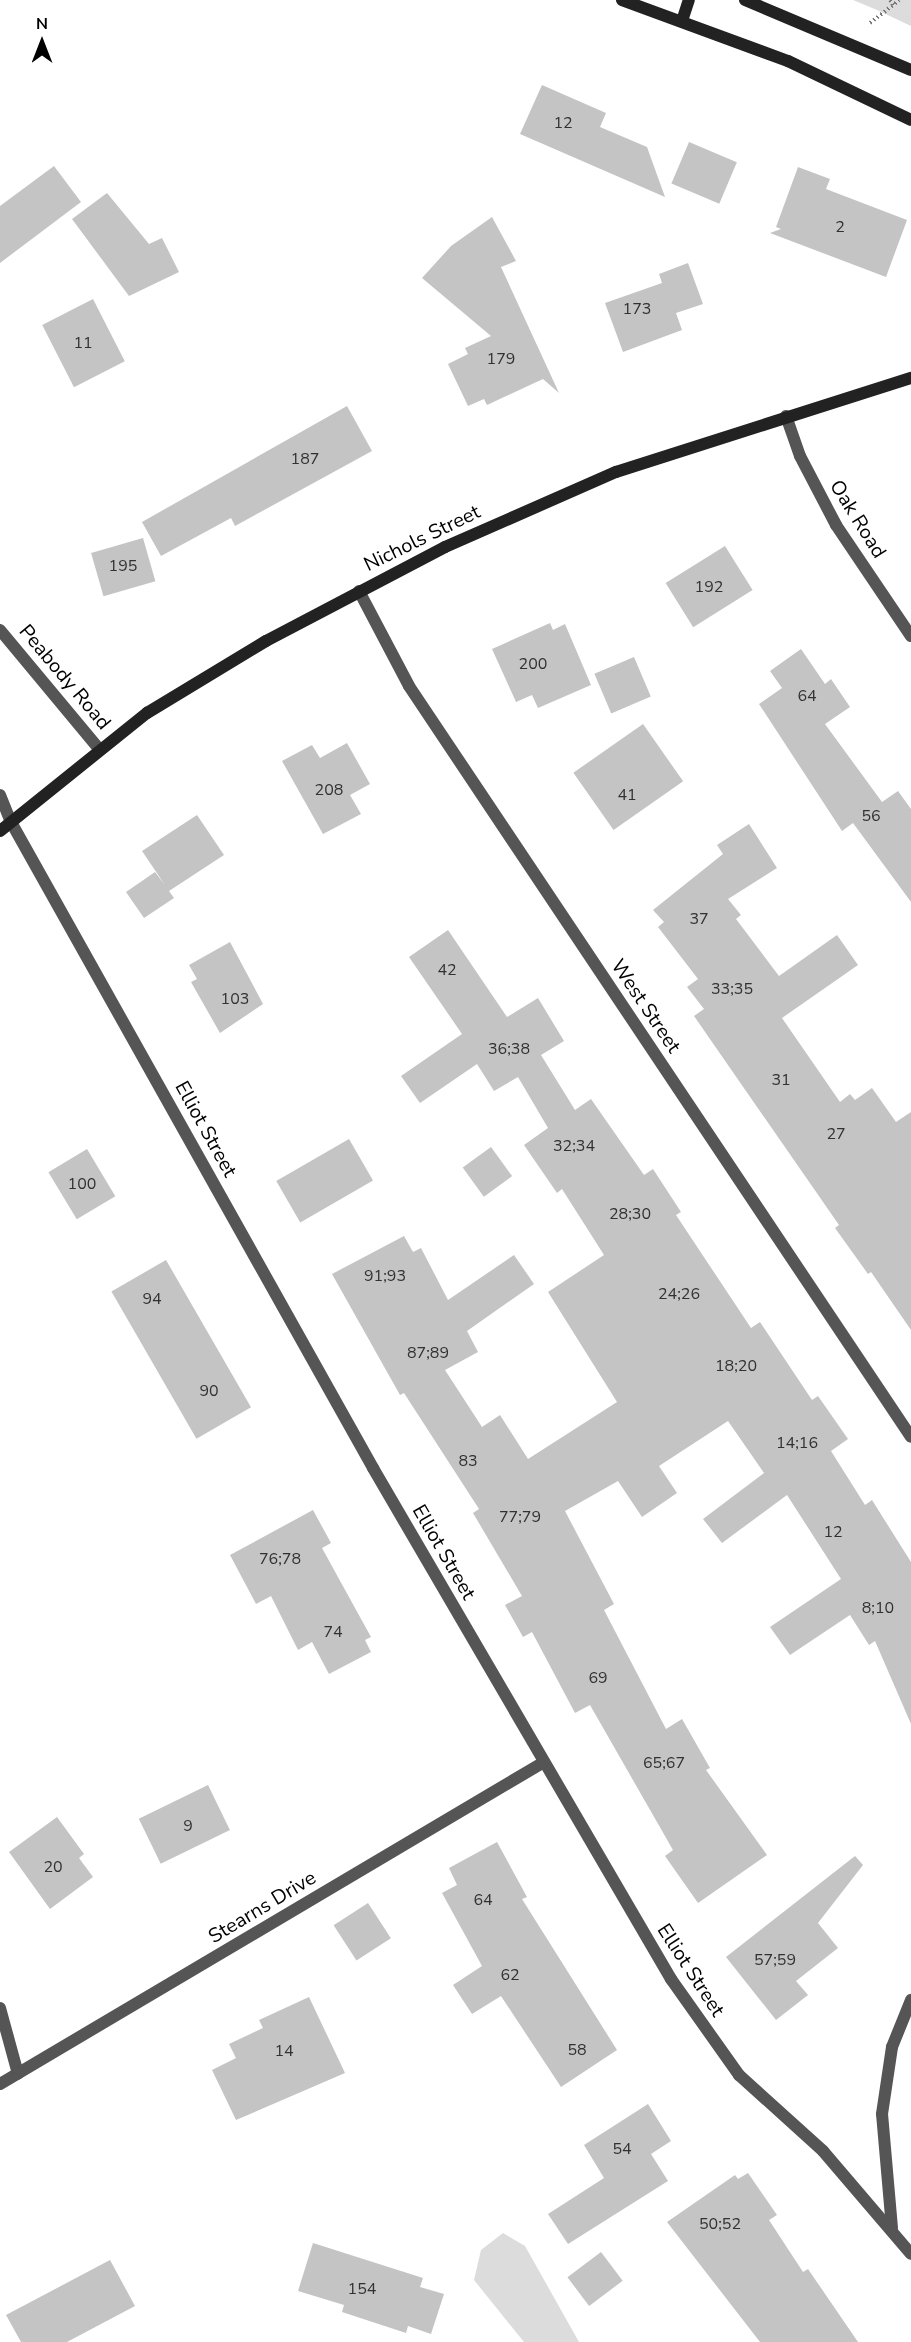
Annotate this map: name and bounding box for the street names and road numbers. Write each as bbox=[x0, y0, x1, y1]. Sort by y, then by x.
street label: Oak Road bbox=[825, 475, 891, 563]
street label: Nichols Street bbox=[360, 500, 484, 576]
street label: Peabody Road bbox=[14, 620, 116, 734]
street label: West Street bbox=[606, 955, 686, 1057]
street label: Elliot Street bbox=[170, 1077, 242, 1181]
street label: Elliot Street bbox=[407, 1500, 481, 1604]
street label: Stearns Drive bbox=[204, 1866, 320, 1948]
street label: Elliot Street bbox=[652, 1919, 730, 2021]

